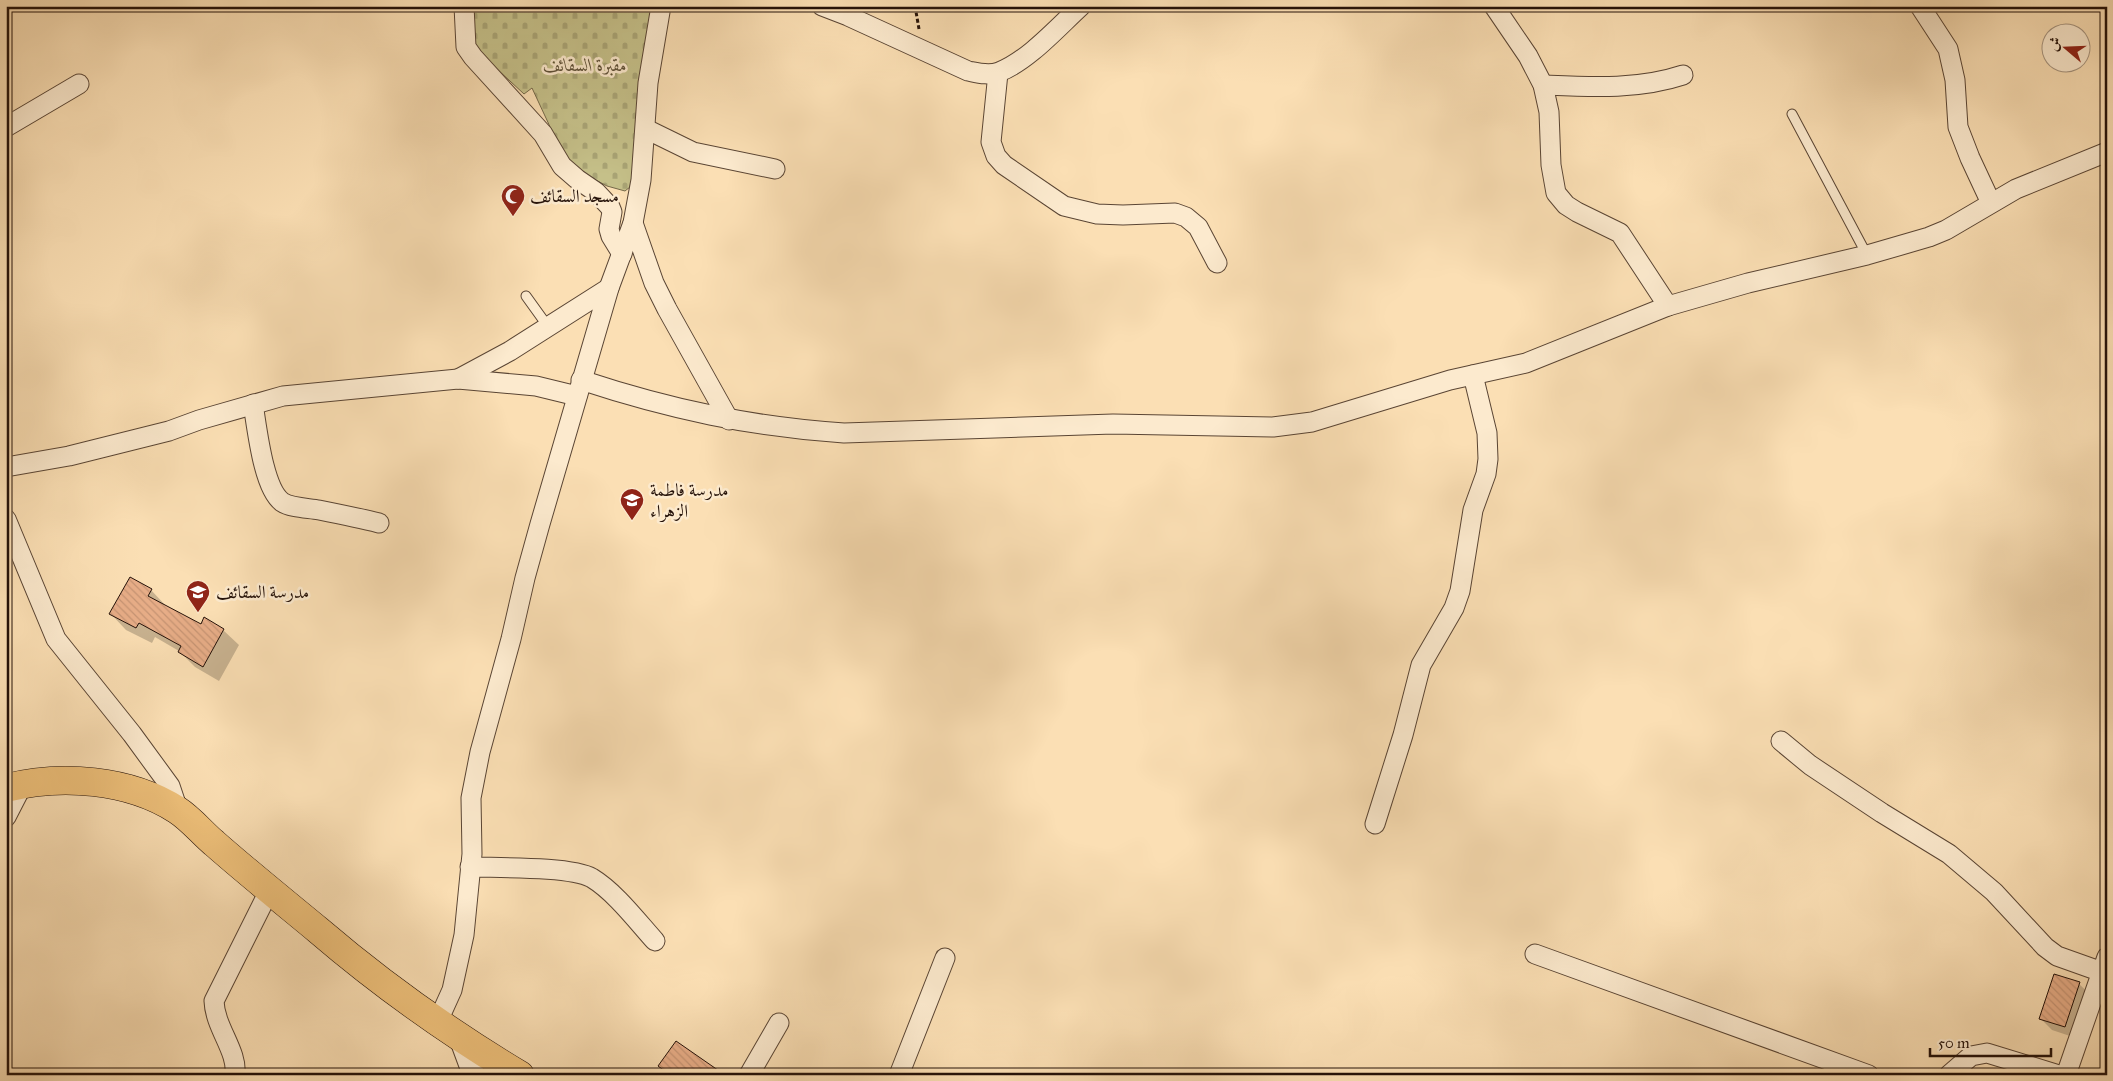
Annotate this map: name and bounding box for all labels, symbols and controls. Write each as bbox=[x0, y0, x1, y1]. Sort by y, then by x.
north arrow bbox=[2040, 22, 2090, 72]
text: ش bbox=[2044, 34, 2065, 53]
park label: مقبرة السقائف bbox=[543, 54, 627, 76]
mosque icon: مسجد السقائف bbox=[500, 183, 526, 217]
place label: مسجد السقائف bbox=[530, 185, 619, 207]
place label: مدرسة فاطمة الزهراء bbox=[650, 479, 728, 523]
school or university icon: مدرسة فاطمة الزهراء bbox=[619, 487, 645, 521]
school or university icon: مدرسة السقائف bbox=[185, 579, 211, 613]
place label: مدرسة السقائف bbox=[216, 581, 309, 603]
scale bar bbox=[1930, 1026, 2052, 1058]
text: 50 m bbox=[1938, 1034, 1970, 1052]

